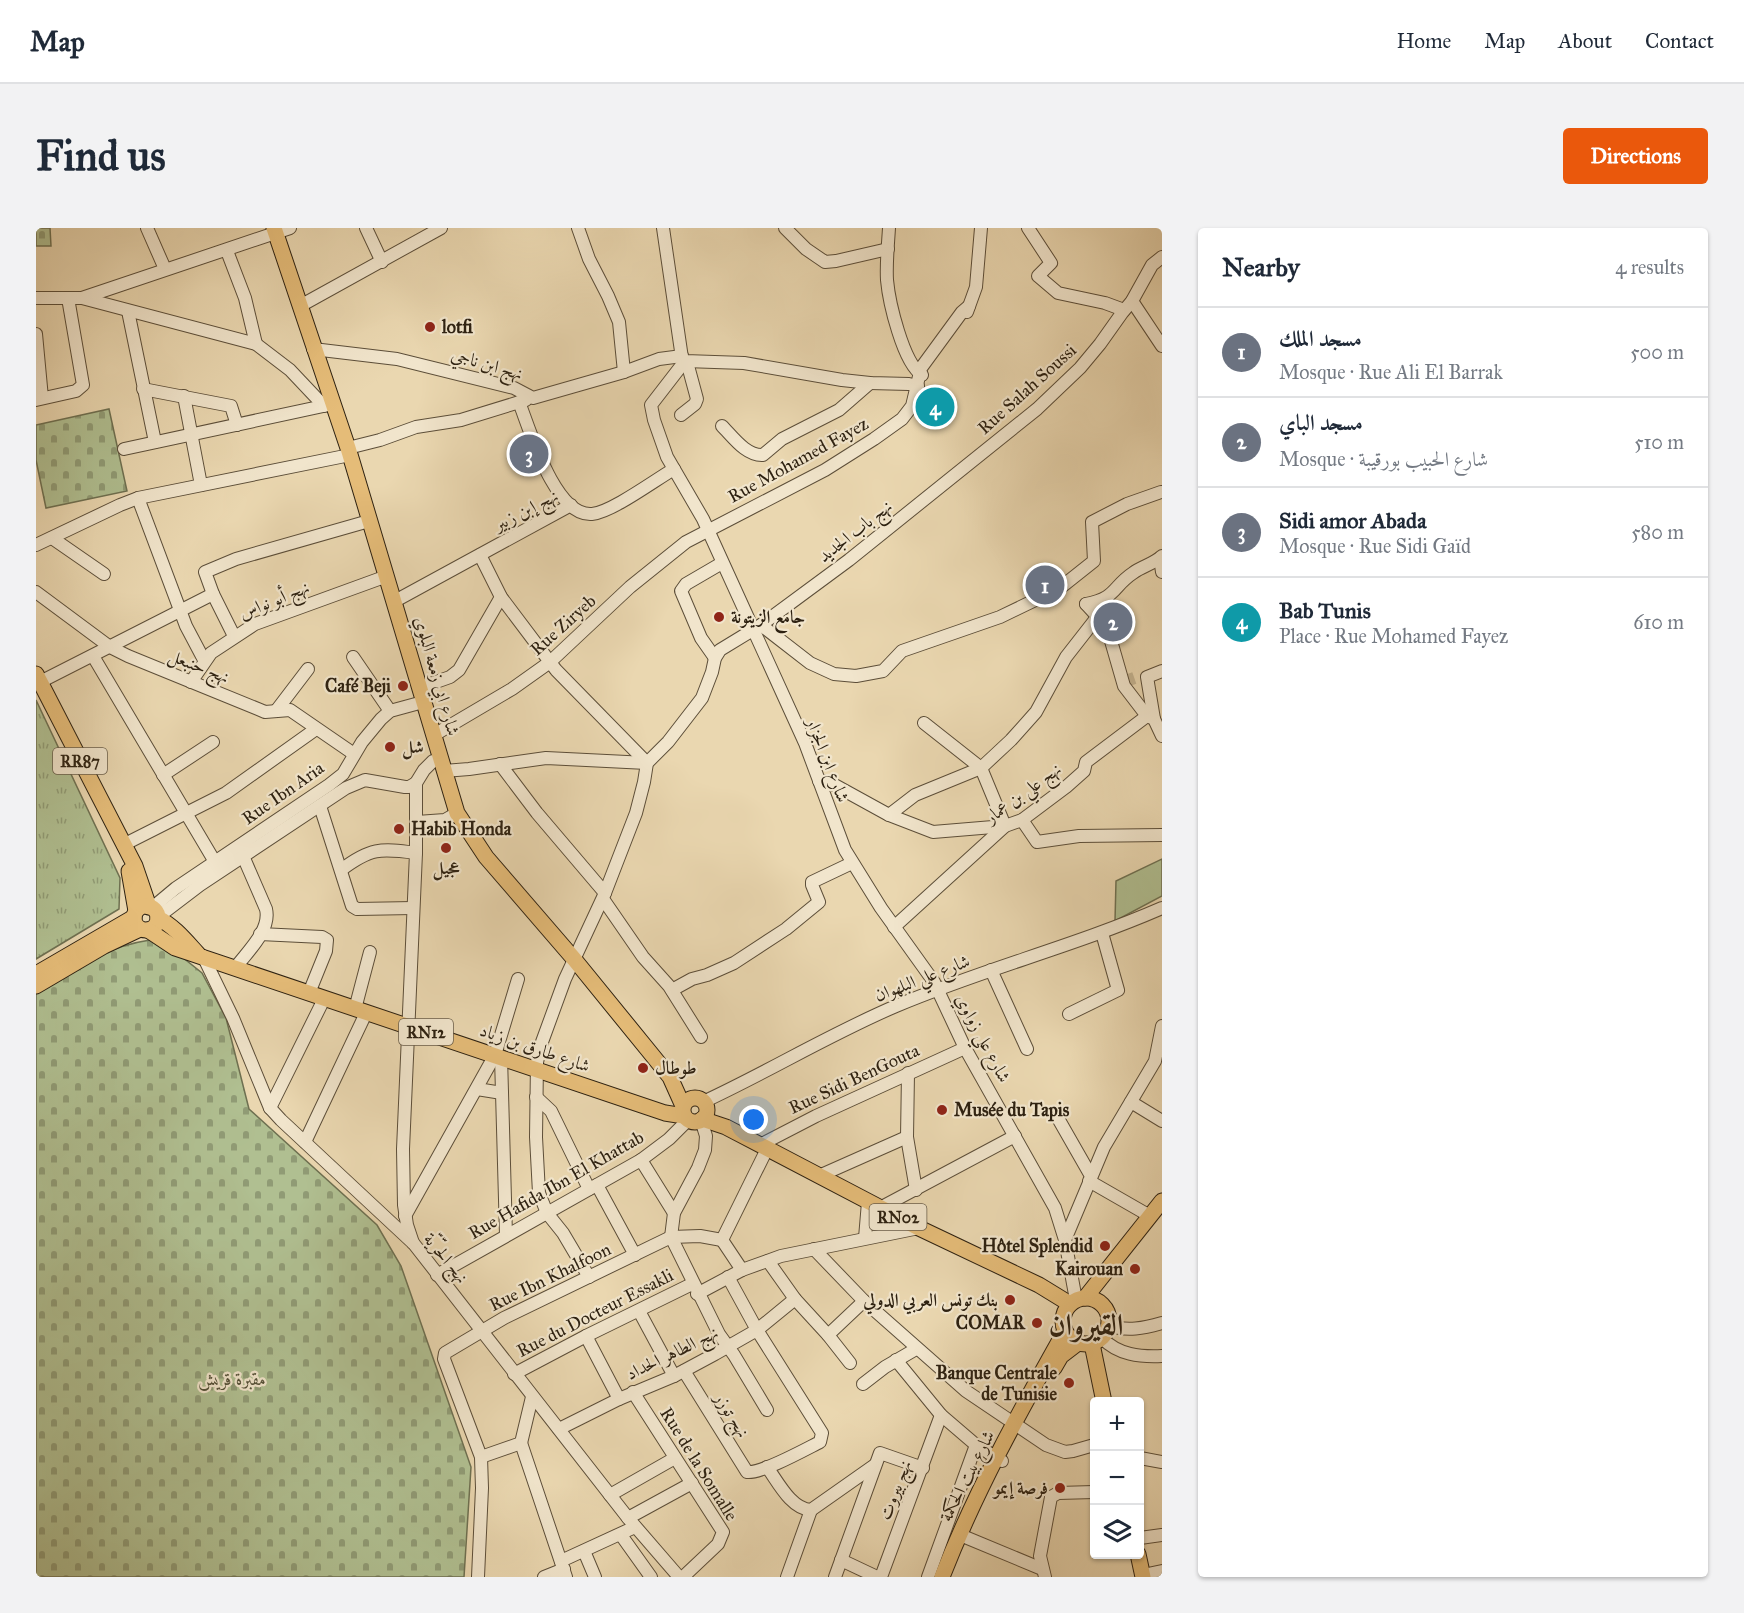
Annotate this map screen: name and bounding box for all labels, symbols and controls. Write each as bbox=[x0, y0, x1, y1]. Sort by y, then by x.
text: Map bbox=[30, 24, 85, 59]
text: Home bbox=[1396, 28, 1451, 54]
text: Map bbox=[1484, 28, 1525, 54]
text: About bbox=[1558, 28, 1612, 54]
text: Contact bbox=[1645, 28, 1714, 54]
button: Directions bbox=[1563, 128, 1708, 184]
text: Find us bbox=[36, 130, 166, 182]
text: Nearby bbox=[1222, 251, 1300, 283]
text: 4 results bbox=[1615, 255, 1684, 279]
place label: lotfi bbox=[441, 316, 473, 338]
marker: lotfi bbox=[423, 320, 437, 334]
text: مسجد الملك bbox=[1279, 325, 1362, 352]
street label: Rue Salah Soussi bbox=[973, 339, 1081, 439]
text: 1 bbox=[1238, 340, 1245, 364]
text: 500 m bbox=[1630, 340, 1684, 364]
street label: نهج ابن ناجي bbox=[447, 343, 525, 389]
text: Mosque · Rue Ali El Barrak bbox=[1279, 360, 1503, 384]
pin: 4 bbox=[916, 384, 954, 429]
text: مسجد الباي bbox=[1279, 409, 1363, 436]
street label: Rue Mohamed Fayez bbox=[724, 412, 872, 508]
text: 2 bbox=[1237, 430, 1246, 454]
text: 510 m bbox=[1634, 430, 1684, 454]
pin: 3 bbox=[510, 432, 548, 476]
text: Mosque · شارع الحبيب بورقيبة bbox=[1279, 447, 1488, 471]
street label: نهج إبن زبير bbox=[488, 484, 564, 541]
street label: نهج باب الجديد bbox=[813, 495, 900, 571]
text: Sidi amor Abada bbox=[1279, 507, 1426, 534]
text: 3 bbox=[1238, 520, 1246, 544]
text: 580 m bbox=[1631, 520, 1684, 544]
text: Mosque · Rue Sidi Gaïd bbox=[1279, 534, 1471, 558]
pin: 1 bbox=[1026, 562, 1064, 608]
street label: نهج أبو نواس bbox=[235, 574, 314, 629]
street label: Rue Ziryeb bbox=[526, 590, 601, 660]
text: Bab Tunis bbox=[1279, 597, 1371, 624]
pin: 2 bbox=[1094, 600, 1132, 644]
place label: جامع الزيتونة bbox=[731, 606, 805, 634]
marker: جامع الزيتونة bbox=[712, 610, 726, 624]
text: 4 bbox=[1236, 610, 1247, 634]
text: 610 m bbox=[1633, 610, 1684, 634]
street label: شارع ابي زمعة البلوي bbox=[406, 614, 465, 739]
text: Place · Rue Mohamed Fayez bbox=[1279, 624, 1508, 648]
street label: نهج حنبعل bbox=[163, 644, 233, 693]
place label: Café Beji bbox=[325, 675, 392, 698]
marker: Café Beji bbox=[396, 679, 410, 693]
street label: شارع ابن الجزار bbox=[797, 713, 854, 807]
place label: شل bbox=[402, 736, 424, 760]
marker: شل bbox=[383, 740, 397, 754]
road number: RR87 bbox=[53, 748, 107, 774]
street label: Rue Ibn Aria bbox=[238, 757, 329, 829]
street label: نهج علي بن عمار bbox=[979, 758, 1069, 834]
place label: Habib Honda bbox=[411, 818, 512, 840]
marker: Habib Honda bbox=[392, 822, 406, 836]
marker: عجيل bbox=[439, 841, 453, 855]
place label: عجيل bbox=[433, 857, 461, 881]
street label: شارع علي البلهوان bbox=[871, 950, 975, 1012]
street label: شارع علي زواوي bbox=[945, 990, 1016, 1089]
road number: RN12 bbox=[399, 1019, 453, 1045]
street label: شارع طارق بن زياد bbox=[476, 1019, 593, 1081]
street label: Rue Sidi BenGouta bbox=[785, 1039, 923, 1119]
place label: طوطال bbox=[655, 1057, 697, 1079]
marker: طوطال bbox=[636, 1061, 650, 1075]
place label: Musée du Tapis bbox=[954, 1099, 1070, 1122]
marker: Musée du Tapis bbox=[935, 1103, 949, 1117]
your location bbox=[739, 1105, 768, 1134]
street label: Rue Hafida Ibn El Khattab bbox=[464, 1126, 648, 1244]
road number: RN02 bbox=[870, 1204, 926, 1230]
street label: نهج الحرّيّة bbox=[415, 1228, 474, 1291]
place label: Hôtel Splendid bbox=[982, 1235, 1094, 1258]
street label: Rue Ibn Khalfoon bbox=[485, 1238, 615, 1316]
marker: Hôtel Splendid bbox=[1098, 1239, 1112, 1253]
place label: Kairouan bbox=[1055, 1258, 1123, 1280]
marker: Kairouan bbox=[1128, 1262, 1142, 1276]
street label: Rue du Docteur Essakli bbox=[513, 1264, 677, 1362]
place label: بنك تونس العربي الدولي bbox=[862, 1289, 998, 1315]
marker: بنك تونس العربي الدولي bbox=[1003, 1293, 1017, 1307]
district label: القيروان bbox=[1048, 1307, 1124, 1343]
place label: COMAR bbox=[956, 1312, 1026, 1334]
marker: COMAR bbox=[1030, 1316, 1044, 1330]
street label: نهج الطاهر الحداد bbox=[622, 1321, 724, 1389]
place label: Banque Centrale de Tunisie bbox=[936, 1362, 1058, 1405]
park label: مقبرة قريش bbox=[198, 1368, 266, 1391]
marker: Banque Centrale de Tunisie bbox=[1062, 1376, 1076, 1390]
street label: نهج توزر bbox=[704, 1387, 754, 1444]
map controls bbox=[1090, 1397, 1144, 1559]
button: + bbox=[1090, 1397, 1144, 1451]
street label: Rue de la Somalle bbox=[655, 1403, 743, 1525]
street label: شارع بيت الحكمة bbox=[935, 1427, 1003, 1527]
button: − bbox=[1090, 1451, 1144, 1505]
street label: نهج بيروت bbox=[874, 1457, 921, 1525]
place label: فرصة إيمو bbox=[992, 1477, 1048, 1500]
marker: فرصة إيمو bbox=[1053, 1481, 1067, 1495]
button: layers bbox=[1090, 1505, 1144, 1559]

